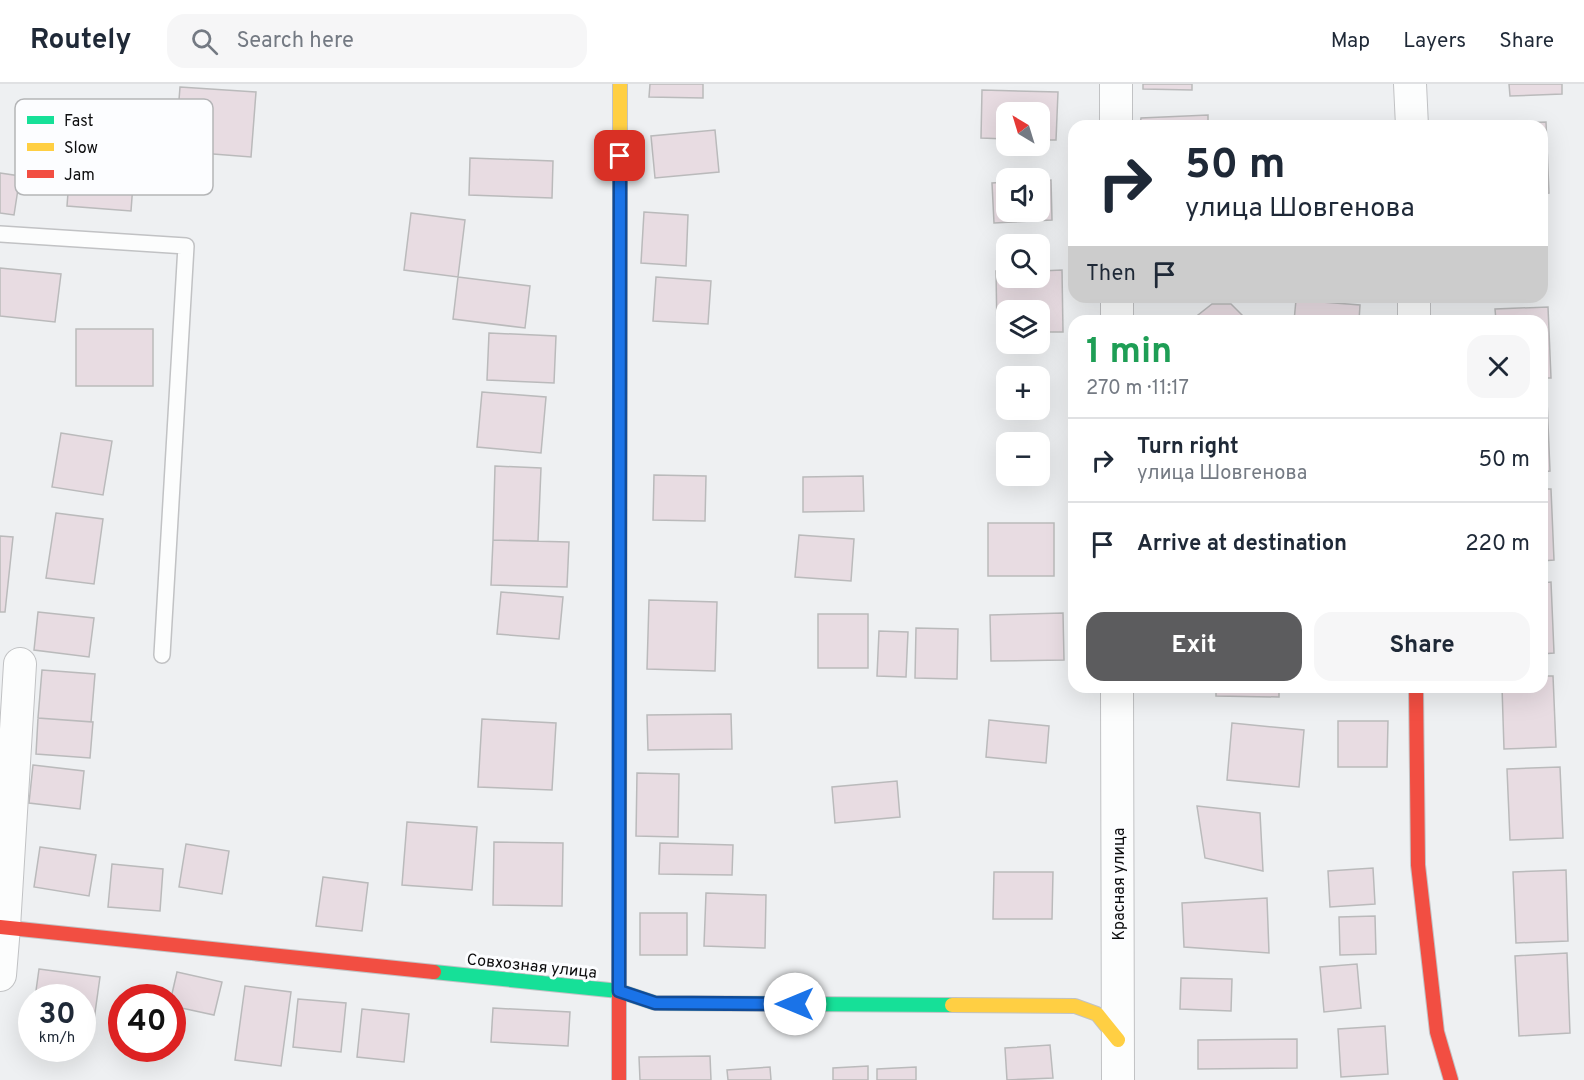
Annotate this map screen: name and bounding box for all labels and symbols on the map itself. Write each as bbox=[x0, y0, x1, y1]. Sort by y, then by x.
legend bbox=[15, 99, 213, 195]
north arrow bbox=[996, 102, 1050, 156]
text: Fast bbox=[64, 112, 94, 132]
pin bbox=[594, 130, 645, 181]
text: Slow bbox=[64, 139, 98, 159]
text: Jam bbox=[64, 166, 95, 186]
street label: Красная улица bbox=[1110, 827, 1130, 941]
street label: Совхозная улица bbox=[466, 950, 598, 984]
position arrow bbox=[763, 972, 827, 1036]
speed limit sign: 40 bbox=[108, 984, 186, 1062]

